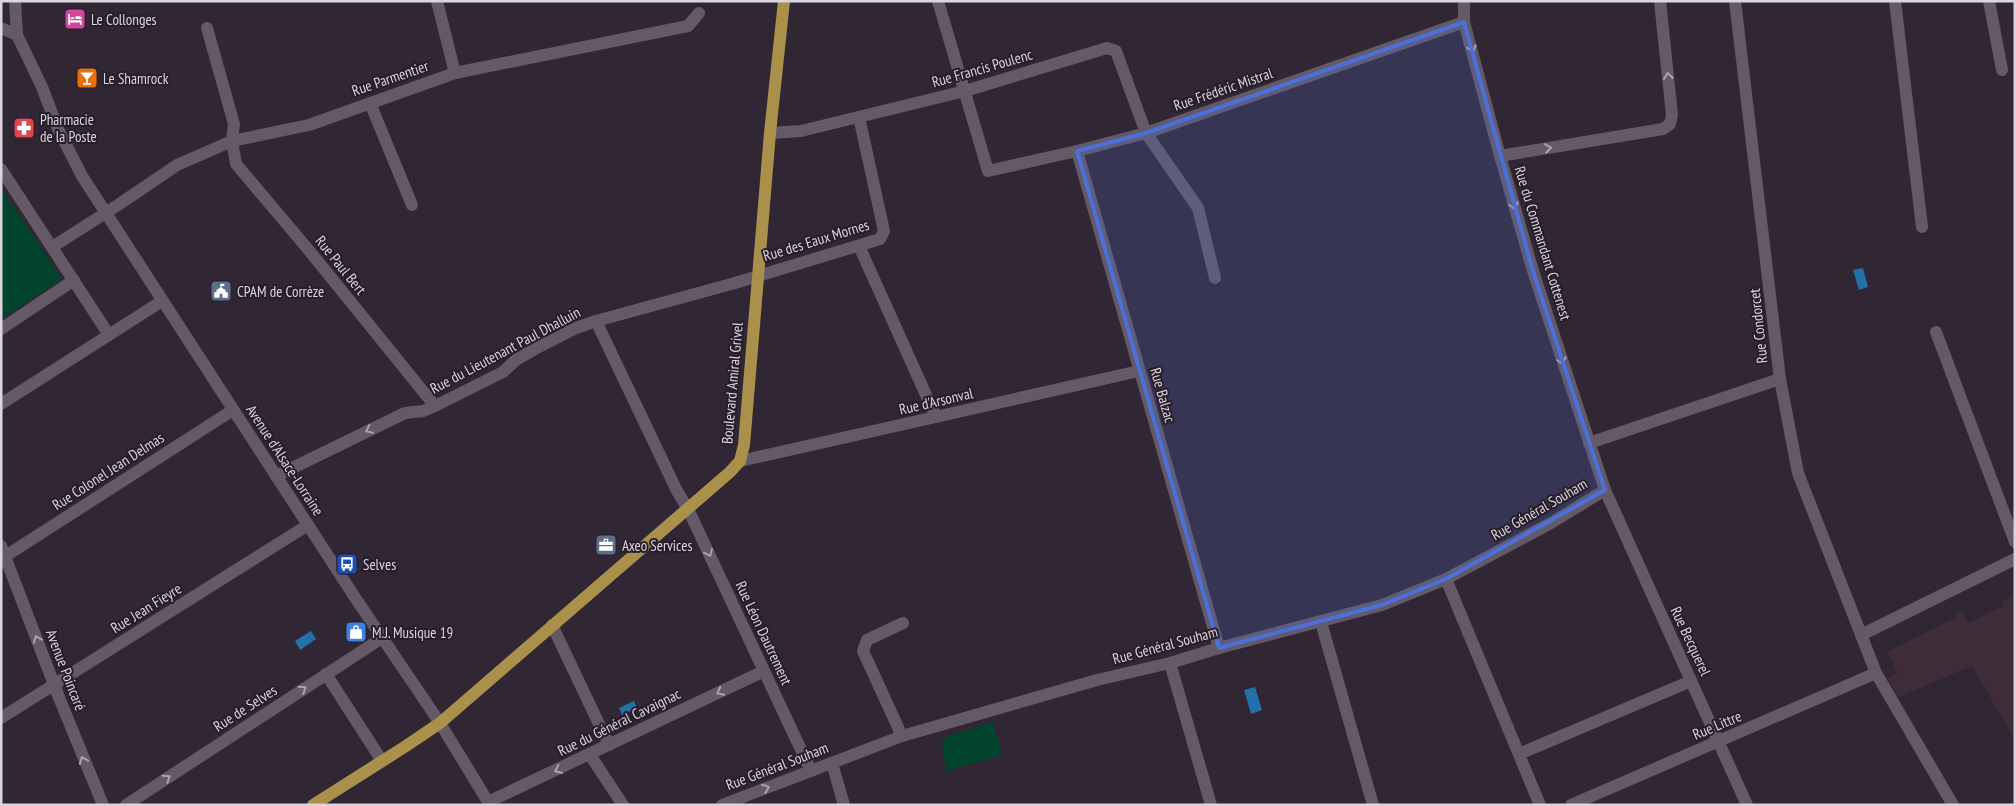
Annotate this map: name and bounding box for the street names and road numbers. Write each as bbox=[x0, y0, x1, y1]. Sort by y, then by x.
street label: Rue Francis Poulenc bbox=[930, 44, 1035, 91]
street label: Rue Parmentier bbox=[349, 56, 432, 100]
street label: Rue Frédéric Mistral bbox=[1171, 63, 1275, 115]
street label: Rue du Commandant Cottenest bbox=[1511, 164, 1575, 322]
street label: Rue des Eaux Mornes bbox=[761, 215, 871, 265]
street label: Rue Paul Bert bbox=[311, 232, 371, 298]
street label: Rue Condorcet bbox=[1745, 288, 1771, 364]
street label: Rue du Lieutenant Paul Dhalluin bbox=[427, 302, 583, 398]
street label: Boulevard Amiral Grivel bbox=[717, 321, 747, 445]
street label: Rue Balzac bbox=[1146, 365, 1180, 425]
street label: Rue d'Arsonval bbox=[897, 383, 975, 419]
street label: Avenue d'Alsace-Lorraine bbox=[242, 401, 328, 519]
street label: Rue Colonel Jean Delmas bbox=[49, 428, 167, 514]
street label: Rue Général Souham bbox=[1487, 474, 1591, 544]
street label: Rue Léon Dautrement bbox=[732, 578, 796, 688]
street label: Rue Jean Fieyre bbox=[107, 579, 185, 637]
street label: Rue Becquerel bbox=[1667, 603, 1716, 679]
street label: Rue Général Souham bbox=[1110, 622, 1220, 668]
street label: Avenue Poincaré bbox=[42, 627, 90, 713]
street label: Rue de Selves bbox=[210, 680, 280, 736]
street label: Rue du Général Cavaignac bbox=[554, 684, 684, 760]
street label: Rue Littre bbox=[1690, 706, 1744, 744]
street label: Rue Général Souham bbox=[723, 738, 831, 794]

